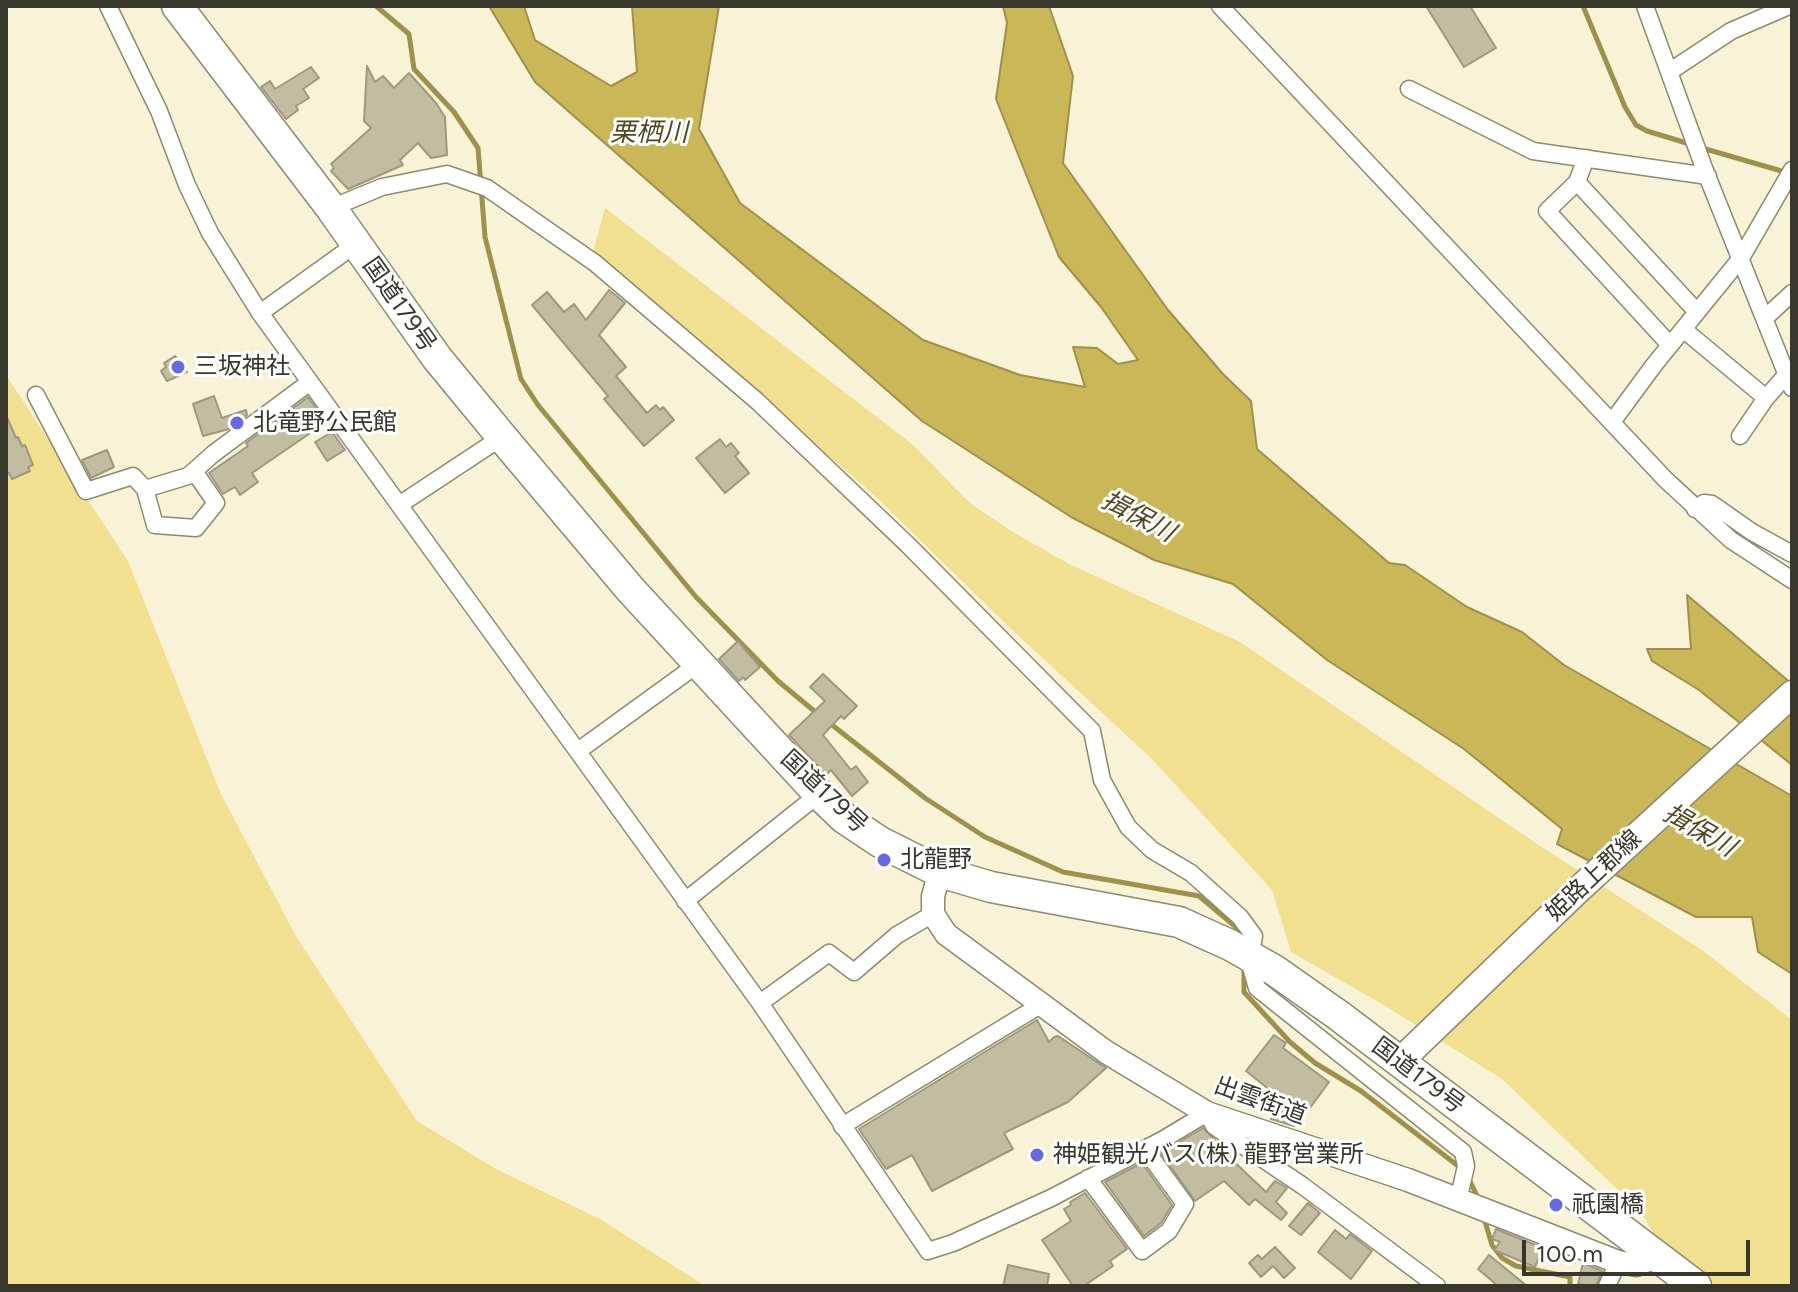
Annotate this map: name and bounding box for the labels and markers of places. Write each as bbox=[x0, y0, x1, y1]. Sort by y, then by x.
place label: 三坂神社 bbox=[194, 353, 290, 381]
marker: 三坂神社 bbox=[169, 358, 187, 376]
place label: 北竜野公民館 bbox=[253, 409, 397, 437]
marker: 北竜野公民館 bbox=[228, 414, 246, 432]
place label: 北龍野 bbox=[900, 846, 972, 874]
marker: 北龍野 bbox=[875, 851, 893, 869]
place label: 神姫観光バス(株) 龍野営業所 bbox=[1053, 1141, 1364, 1169]
marker: 神姫観光バス(株) 龍野営業所 bbox=[1028, 1146, 1046, 1164]
place label: 祇園橋 bbox=[1572, 1191, 1644, 1219]
marker: 祇園橋 bbox=[1547, 1196, 1565, 1214]

